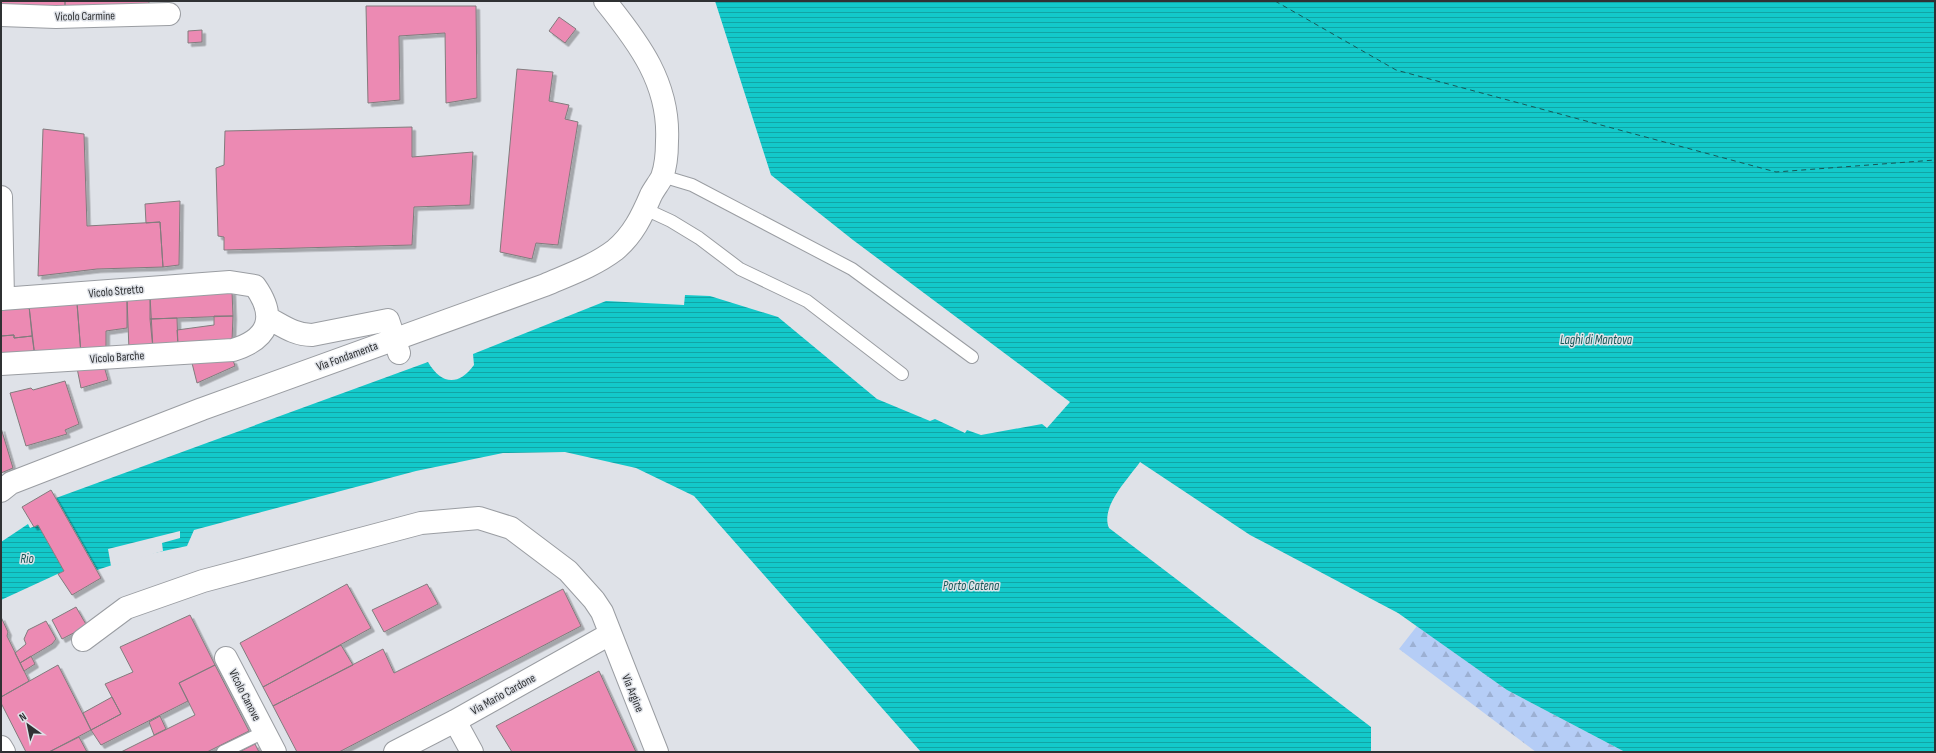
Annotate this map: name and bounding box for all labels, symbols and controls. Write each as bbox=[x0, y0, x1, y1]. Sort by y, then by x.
street label: Vicolo Carmine bbox=[55, 8, 115, 25]
street label: Vicolo Stretto bbox=[88, 282, 144, 301]
water label: Laghi di Mantova bbox=[1560, 332, 1633, 348]
street label: Via Fondamenta bbox=[314, 338, 380, 375]
street label: Vicolo Barche bbox=[89, 348, 145, 367]
water label: Rio bbox=[20, 551, 34, 567]
water label: Porto Catena bbox=[943, 578, 1000, 594]
street label: Vicolo Canove bbox=[225, 667, 264, 724]
street label: Via Mario Cardone bbox=[468, 670, 538, 718]
street label: Via Argine bbox=[618, 672, 647, 715]
north arrow bbox=[8, 705, 48, 745]
text: N bbox=[17, 710, 29, 724]

